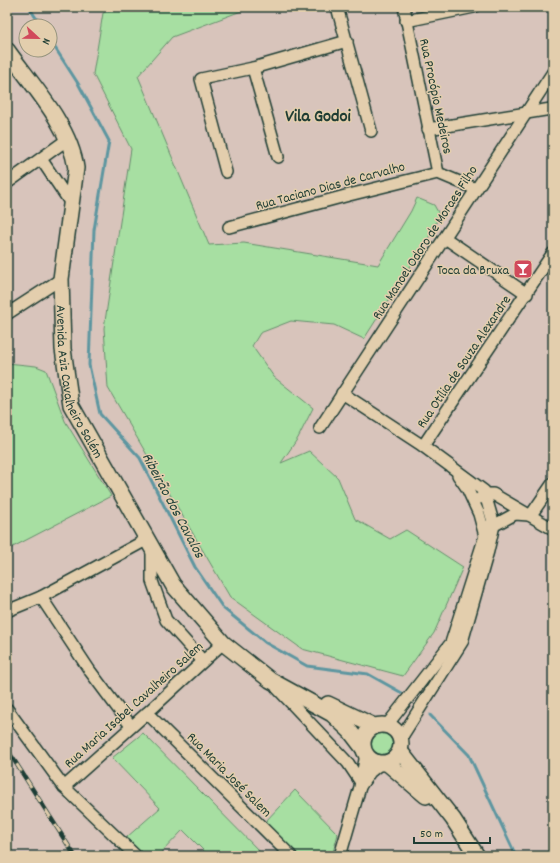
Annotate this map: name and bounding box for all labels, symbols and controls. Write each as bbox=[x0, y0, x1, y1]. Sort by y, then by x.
north arrow bbox=[18, 18, 58, 58]
text: N bbox=[37, 35, 54, 47]
street label: Rua Procópio Medeiros bbox=[413, 37, 457, 156]
district label: Vila Godoi bbox=[285, 105, 352, 130]
street label: Rua Taciano Dias de Carvalho bbox=[254, 157, 407, 217]
street label: Rua Manoel Odoro de Moraes Filho bbox=[368, 162, 483, 324]
bar icon: Toca da Bruxa bbox=[512, 258, 534, 280]
place label: Toca da Bruxa bbox=[437, 261, 509, 281]
street label: Rua Otília de Souza Alexandre bbox=[413, 292, 517, 433]
street label: Avenida Aziz Cavalheiro Salém bbox=[50, 305, 107, 463]
water label: Ribeirão dos Cavalos bbox=[135, 449, 210, 563]
street label: Rua Maria Isabel Cavalheiro Salem bbox=[60, 637, 208, 774]
street label: Rua Maria José Salem bbox=[181, 728, 276, 823]
scale bar bbox=[414, 819, 490, 845]
text: 50 m bbox=[420, 826, 443, 843]

